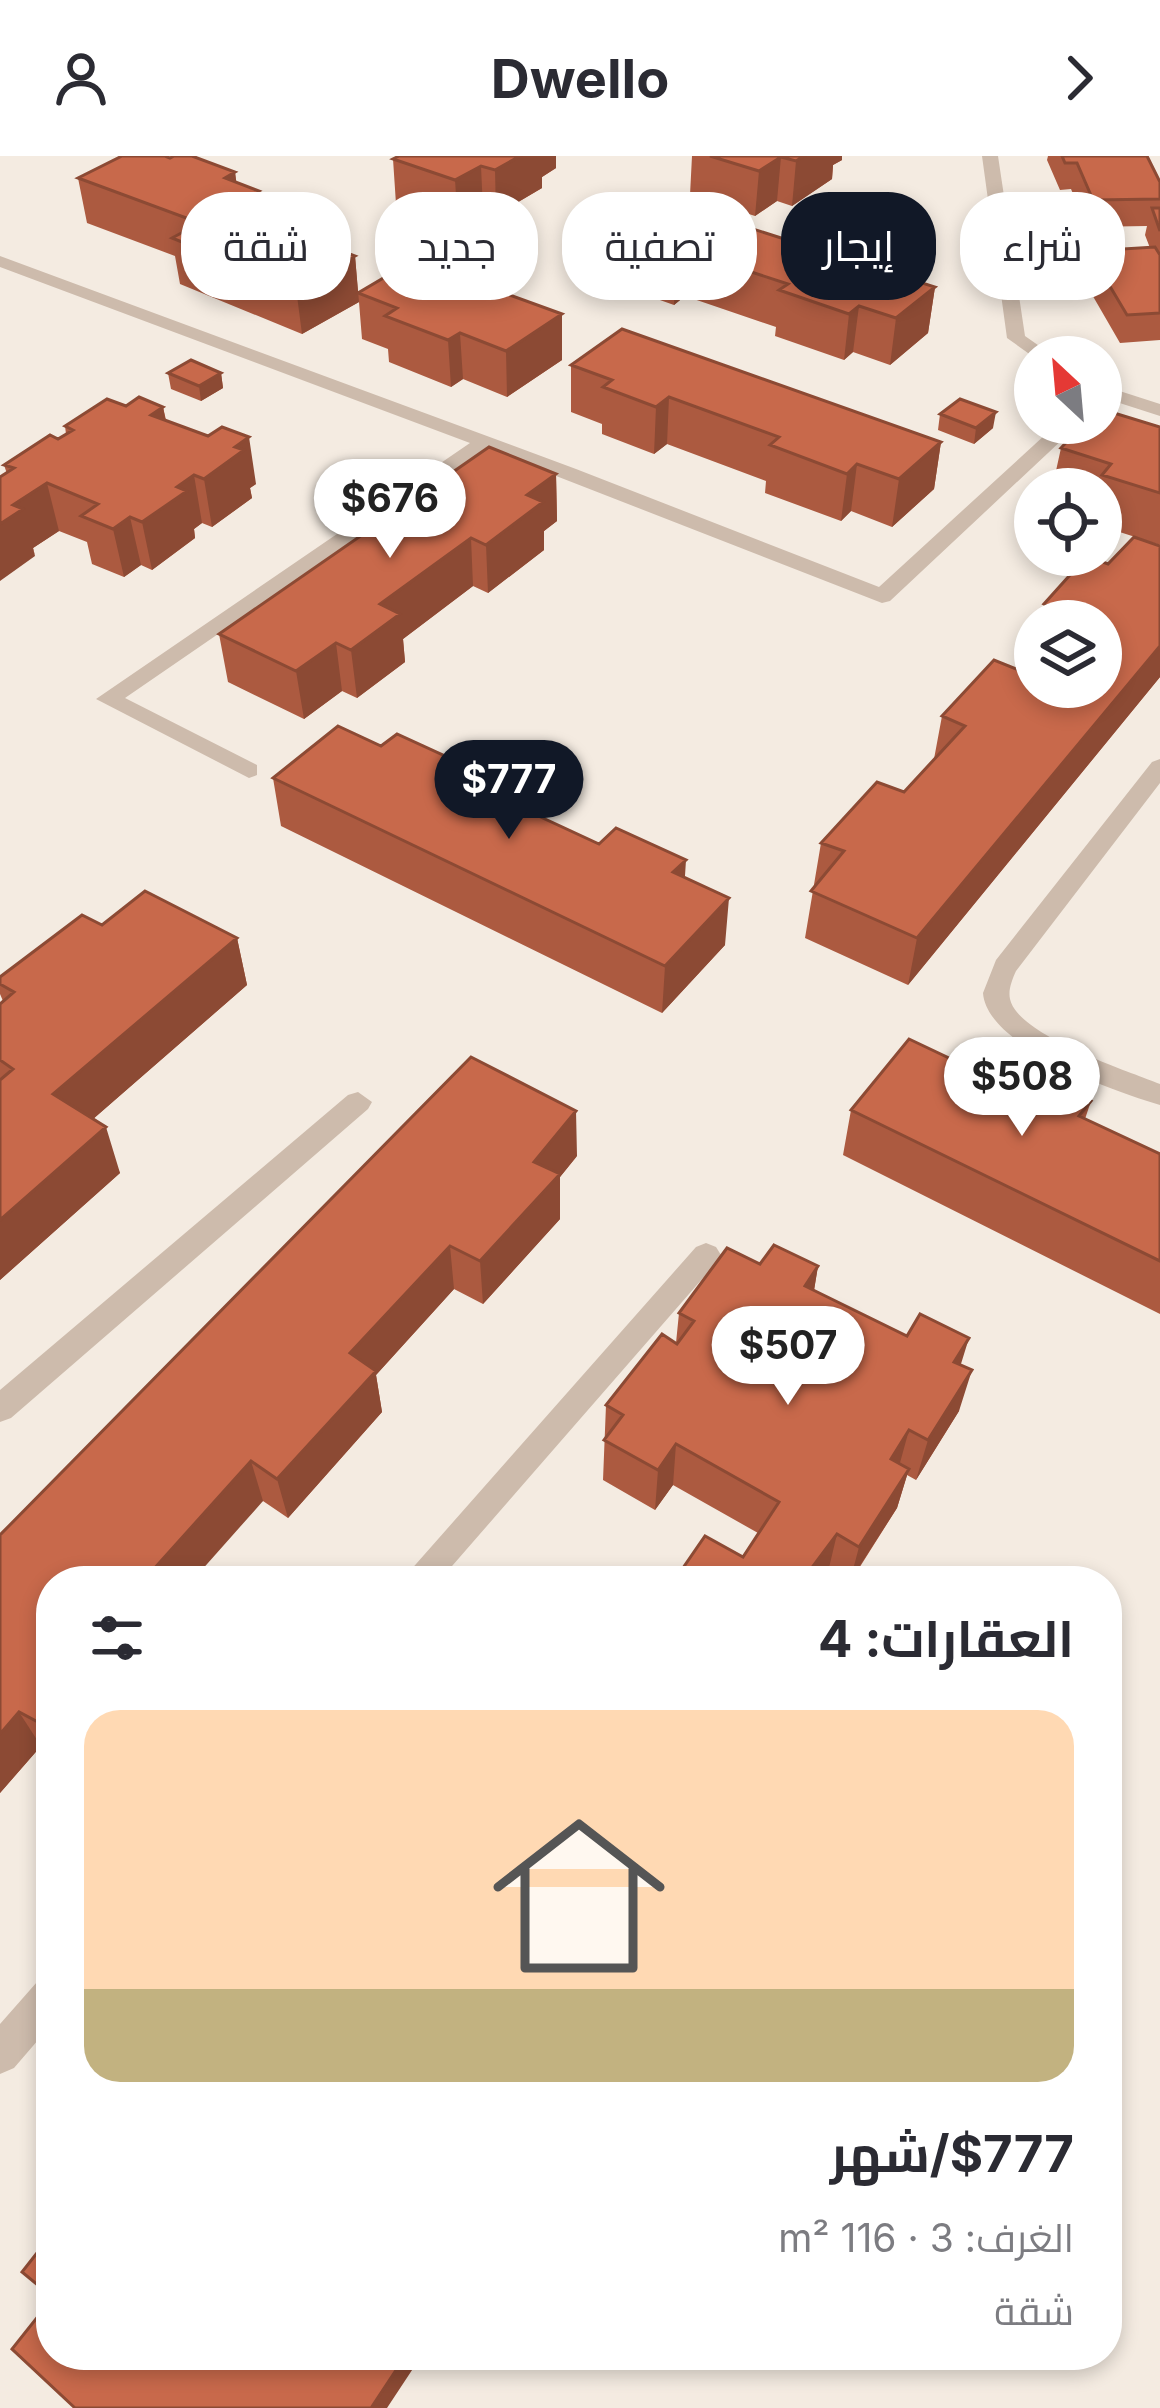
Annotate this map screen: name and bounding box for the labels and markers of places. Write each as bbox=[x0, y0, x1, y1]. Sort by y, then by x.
pin: $676 bbox=[319, 459, 461, 561]
pin: $777 bbox=[438, 740, 580, 842]
pin: $508 bbox=[951, 1037, 1093, 1139]
pin: $507 bbox=[717, 1306, 859, 1408]

